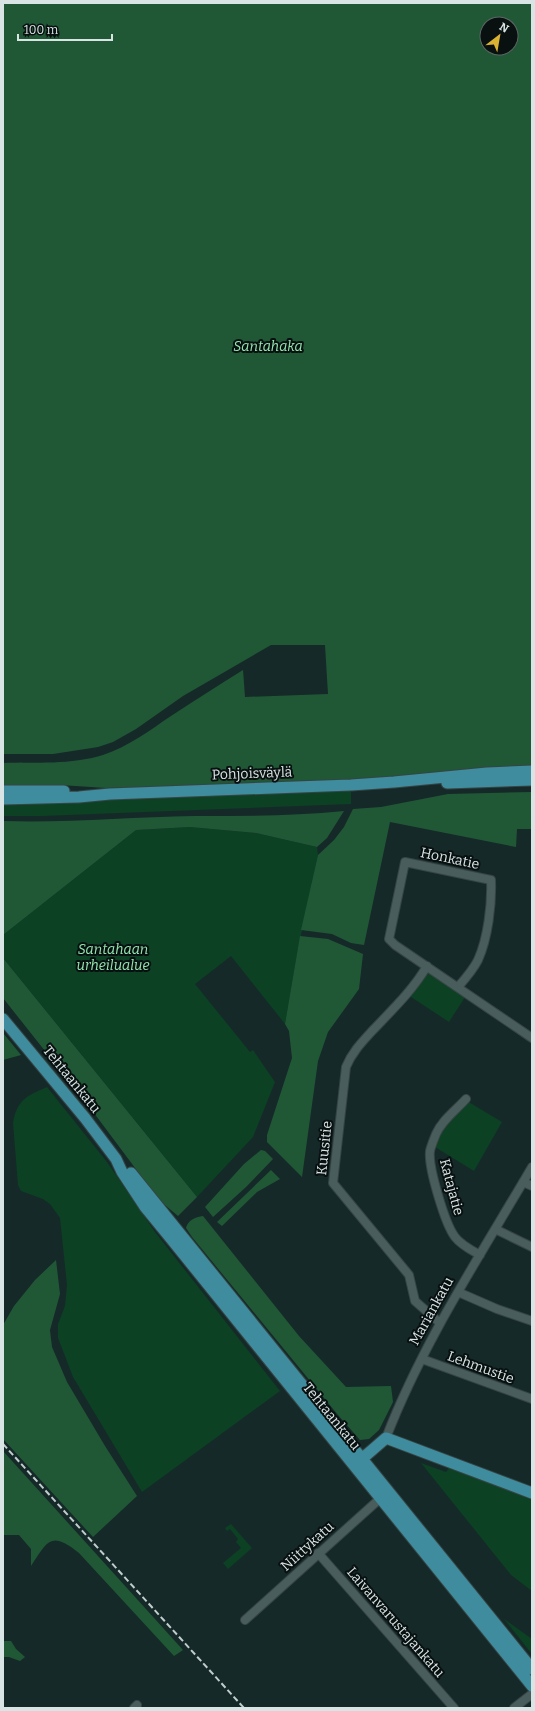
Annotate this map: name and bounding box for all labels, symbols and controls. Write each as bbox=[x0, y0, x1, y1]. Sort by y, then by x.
scale bar bbox=[18, 16, 112, 42]
north arrow bbox=[479, 16, 519, 56]
text: N bbox=[497, 20, 511, 36]
text: 100 m bbox=[24, 23, 59, 37]
park label: Santahaka bbox=[233, 338, 303, 355]
street label: Pohjoisväylä bbox=[212, 764, 293, 783]
street label: Honkatie bbox=[419, 844, 481, 873]
park label: Santahaan urheilualue bbox=[76, 941, 150, 974]
street label: Tehtaankatu bbox=[39, 1042, 104, 1117]
street label: Kuusitie bbox=[313, 1120, 336, 1176]
street label: Katajatie bbox=[436, 1157, 467, 1217]
street label: Mariankatu bbox=[406, 1274, 457, 1348]
street label: Lehmustie bbox=[445, 1348, 516, 1387]
street label: Tehtaankatu bbox=[299, 1379, 364, 1454]
street label: Niittykatu bbox=[277, 1518, 338, 1575]
street label: Laivanvarustajankatu bbox=[343, 1564, 448, 1681]

